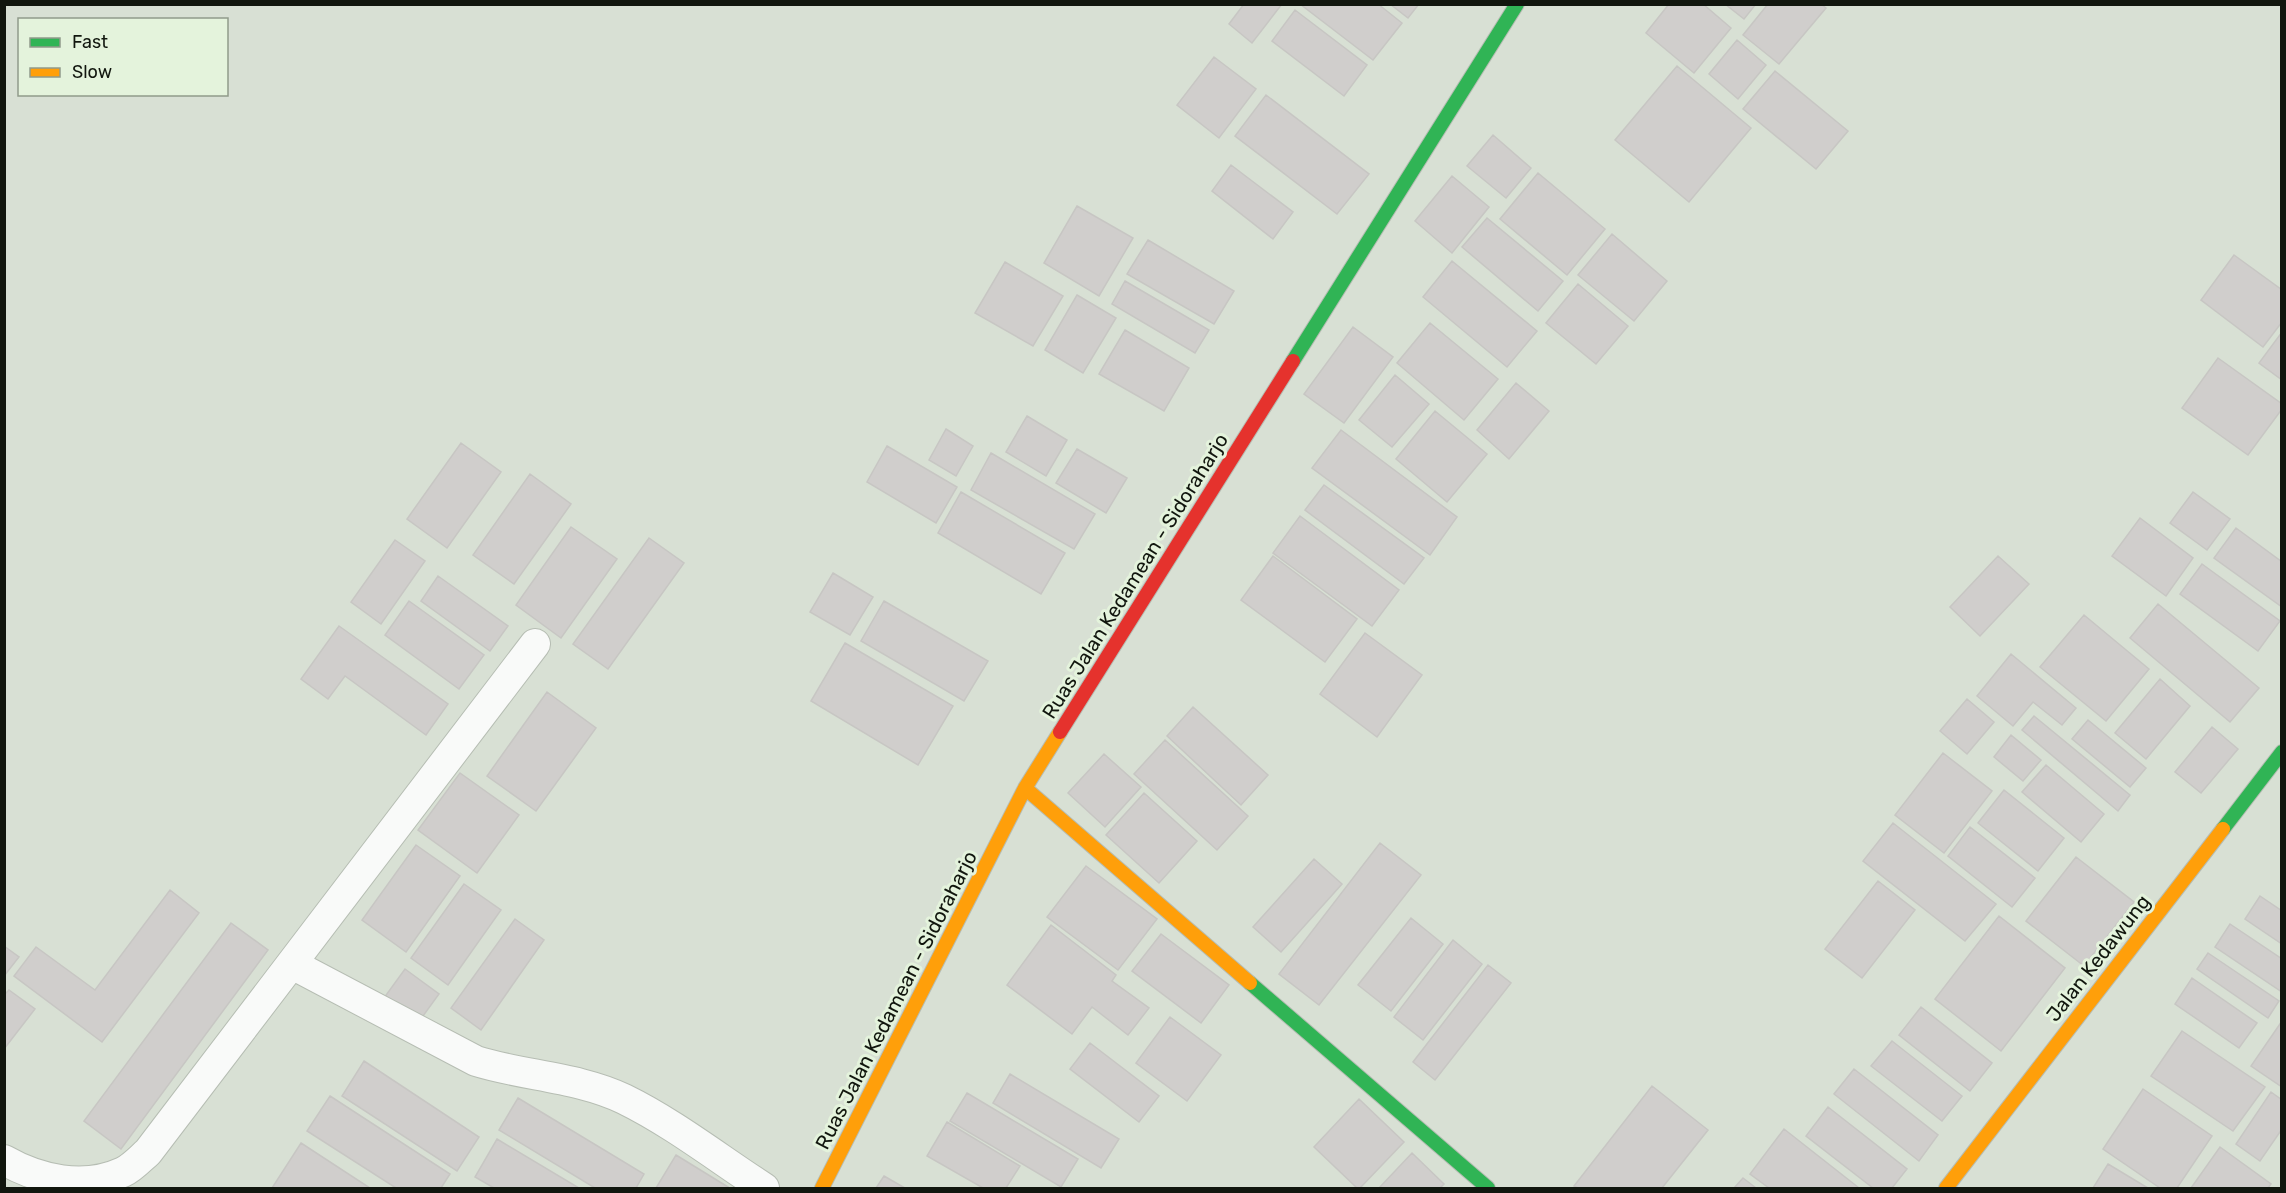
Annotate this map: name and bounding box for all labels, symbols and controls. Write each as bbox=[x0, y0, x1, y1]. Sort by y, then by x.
legend bbox=[18, 18, 228, 96]
text: Fast bbox=[72, 31, 108, 53]
text: Slow bbox=[72, 61, 112, 83]
street label: Ruas Jalan Kedamean - Sidoraharjo bbox=[1037, 429, 1233, 723]
street label: Ruas Jalan Kedamean - Sidoraharjo bbox=[810, 847, 982, 1153]
street label: Jalan Kedawung bbox=[2041, 890, 2155, 1026]

